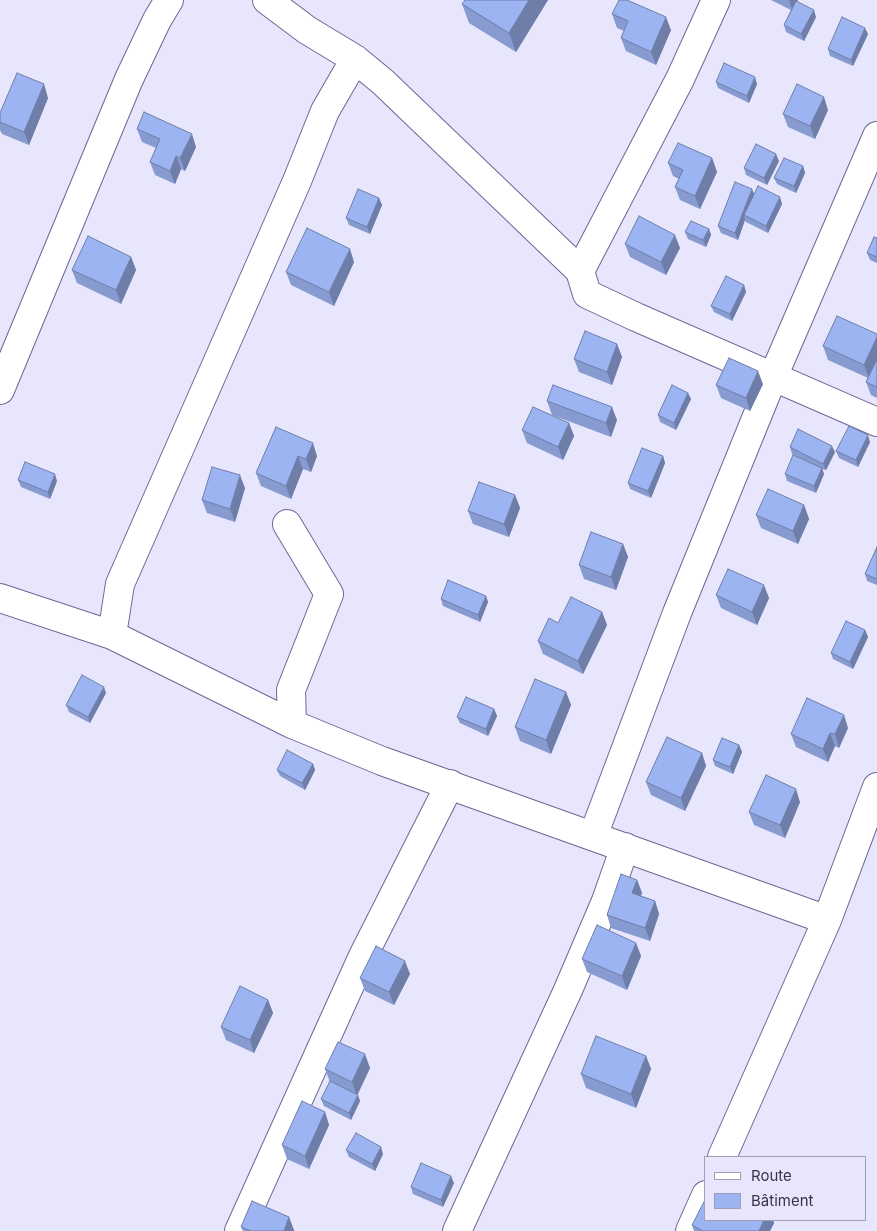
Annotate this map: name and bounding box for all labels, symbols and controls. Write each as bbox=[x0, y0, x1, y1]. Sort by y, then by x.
legend bbox=[704, 1156, 867, 1221]
text: Route bbox=[751, 1166, 792, 1185]
text: Bâtiment bbox=[751, 1191, 813, 1210]

